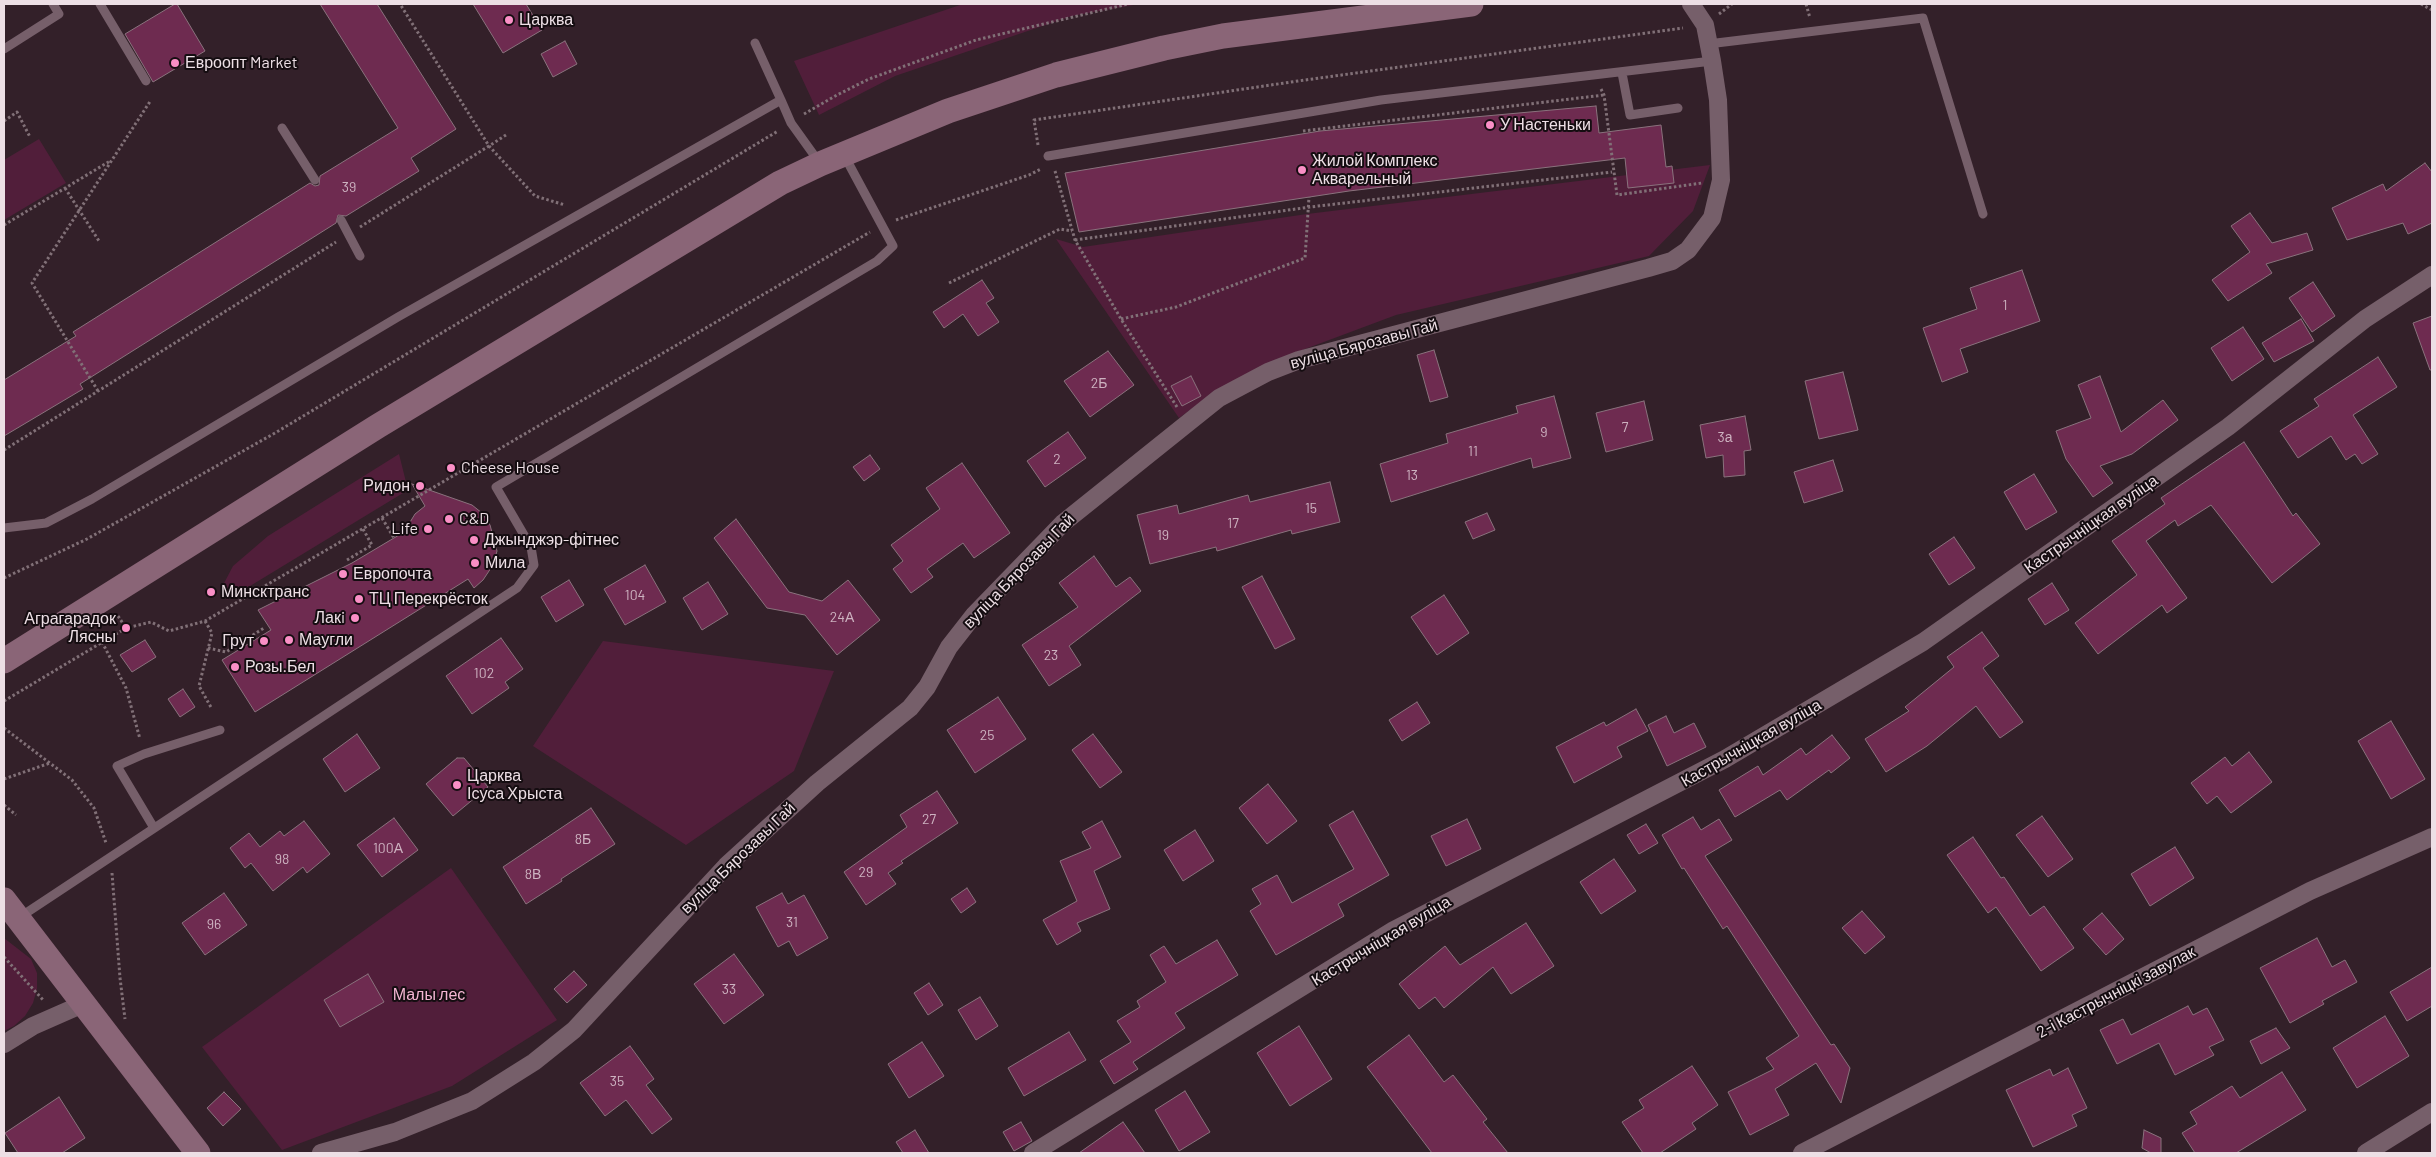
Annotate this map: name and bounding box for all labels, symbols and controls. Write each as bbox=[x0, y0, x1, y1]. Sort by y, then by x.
place label: Царква bbox=[519, 10, 573, 30]
marker: Царква bbox=[503, 14, 515, 26]
place label: Евроопт Market bbox=[185, 53, 297, 73]
marker: Евроопт Market bbox=[169, 57, 181, 69]
place label: У Настеньки bbox=[1500, 115, 1591, 135]
marker: У Настеньки bbox=[1484, 119, 1496, 131]
place label: Жилой Комплекс Акварельный bbox=[1312, 151, 1438, 189]
marker: Жилой Комплекс Акварельный bbox=[1296, 164, 1308, 176]
house number: 39 bbox=[342, 179, 356, 195]
house number: 1 bbox=[2003, 297, 2007, 313]
street label: вуліца Бярозавы Гай bbox=[1288, 315, 1440, 373]
house number: 2Б bbox=[1091, 375, 1107, 391]
house number: 7 bbox=[1622, 419, 1628, 435]
house number: 9 bbox=[1540, 424, 1548, 440]
house number: 3а bbox=[1718, 429, 1732, 445]
house number: 11 bbox=[1468, 443, 1478, 459]
house number: 2 bbox=[1053, 451, 1061, 467]
place label: Cheese House bbox=[461, 458, 560, 478]
marker: Cheese House bbox=[445, 462, 457, 474]
house number: 13 bbox=[1406, 467, 1418, 483]
street label: Кастрычніцкая вуліца bbox=[2020, 471, 2162, 577]
place label: Ридон bbox=[363, 476, 410, 496]
marker: Ридон bbox=[414, 480, 426, 492]
house number: 15 bbox=[1305, 500, 1317, 516]
place label: C&D bbox=[459, 509, 489, 529]
street label: вуліца Бярозавы Гай bbox=[959, 510, 1079, 632]
marker: C&D bbox=[443, 513, 455, 525]
house number: 17 bbox=[1227, 515, 1239, 531]
place label: Life bbox=[391, 519, 418, 539]
marker: Life bbox=[422, 523, 434, 535]
house number: 19 bbox=[1157, 527, 1169, 543]
place label: Джынджэр-фітнес bbox=[484, 530, 619, 550]
marker: Джынджэр-фітнес bbox=[468, 534, 480, 546]
place label: Мила bbox=[485, 553, 526, 573]
marker: Мила bbox=[469, 557, 481, 569]
place label: Европочта bbox=[353, 564, 432, 584]
marker: Европочта bbox=[337, 568, 349, 580]
place label: Минсктранс bbox=[221, 582, 309, 602]
marker: Минсктранс bbox=[205, 586, 217, 598]
house number: 104 bbox=[625, 587, 645, 603]
place label: ТЦ Перекрёсток bbox=[369, 589, 488, 609]
marker: ТЦ Перекрёсток bbox=[353, 593, 365, 605]
place label: Лакi bbox=[315, 608, 345, 628]
place label: Аграгарадок Лясны bbox=[24, 609, 116, 647]
house number: 24А bbox=[830, 609, 854, 625]
marker: Лакi bbox=[349, 612, 361, 624]
marker: Аграгарадок Лясны bbox=[120, 622, 132, 634]
place label: Маугли bbox=[299, 630, 353, 650]
place label: Грут bbox=[222, 631, 254, 651]
marker: Маугли bbox=[283, 634, 295, 646]
marker: Грут bbox=[258, 635, 270, 647]
house number: 23 bbox=[1044, 647, 1058, 663]
place label: Розы.Бел bbox=[245, 657, 315, 677]
marker: Розы.Бел bbox=[229, 661, 241, 673]
house number: 102 bbox=[474, 665, 494, 681]
street label: Кастрычніцкая вуліца bbox=[1677, 695, 1825, 791]
house number: 25 bbox=[980, 727, 994, 743]
place label: Царква Ісуса Хрыста bbox=[467, 766, 562, 804]
marker: Царква Ісуса Хрыста bbox=[451, 779, 463, 791]
street label: вуліца Бярозавы Гай bbox=[677, 798, 799, 918]
house number: 27 bbox=[922, 811, 936, 827]
house number: 8Б bbox=[575, 831, 591, 847]
house number: 100А bbox=[373, 840, 403, 856]
house number: 98 bbox=[275, 851, 289, 867]
house number: 29 bbox=[859, 864, 873, 880]
house number: 8В bbox=[525, 866, 541, 882]
street label: Кастрычніцкая вуліца bbox=[1308, 892, 1454, 990]
house number: 31 bbox=[786, 914, 798, 930]
house number: 96 bbox=[207, 916, 221, 932]
street label: 2-і Кастрычніцкі завулак bbox=[2034, 942, 2198, 1042]
house number: 33 bbox=[722, 981, 736, 997]
park label: Малы лес bbox=[393, 985, 465, 1005]
house number: 35 bbox=[610, 1073, 624, 1089]

